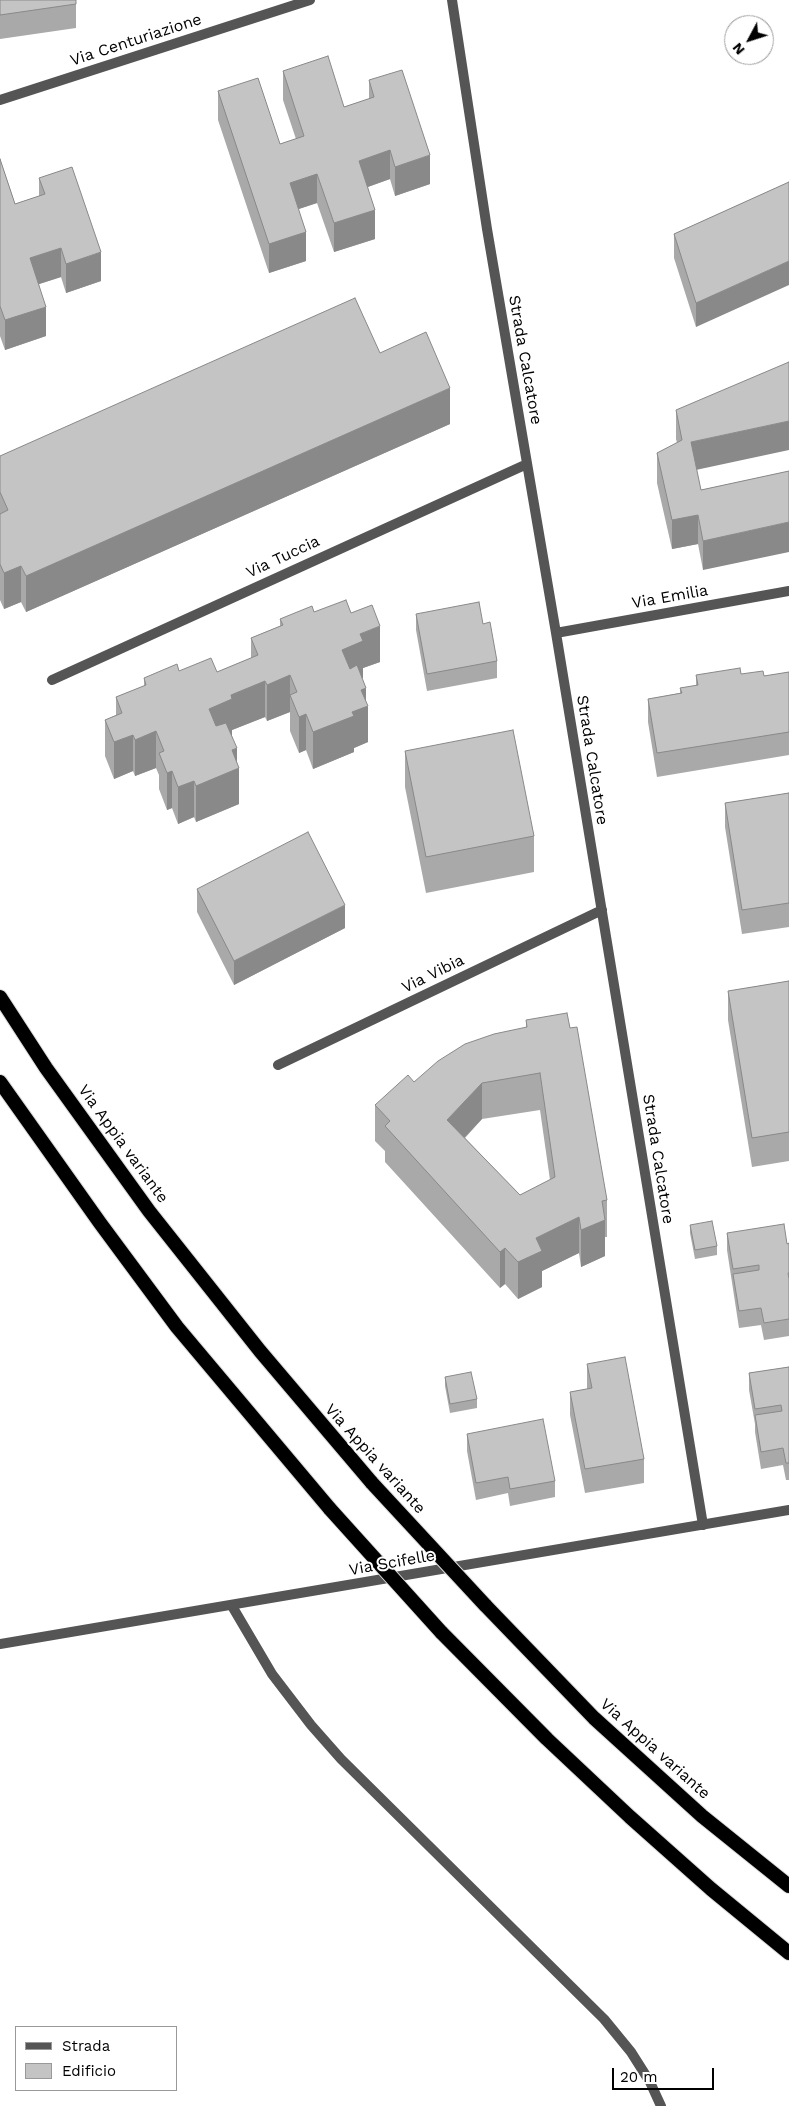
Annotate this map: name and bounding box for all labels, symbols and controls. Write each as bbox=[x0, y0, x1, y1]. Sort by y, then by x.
street label: Via Centuriazione bbox=[68, 10, 204, 70]
north arrow bbox=[724, 15, 774, 65]
text: N bbox=[729, 40, 748, 58]
street label: Strada Calcatore bbox=[504, 294, 546, 426]
street label: Via Tuccia bbox=[243, 532, 323, 582]
street label: Via Emilia bbox=[630, 581, 710, 613]
street label: Strada Calcatore bbox=[572, 694, 612, 826]
street label: Via Vibia bbox=[399, 951, 467, 997]
street label: Via Appia variante bbox=[74, 1081, 172, 1207]
street label: Strada Calcatore bbox=[638, 1093, 678, 1225]
street label: Via Appia variante bbox=[321, 1400, 429, 1518]
street label: Via Scifelle bbox=[348, 1546, 436, 1580]
street label: Via Appia variante bbox=[596, 1695, 714, 1803]
legend bbox=[15, 2026, 178, 2091]
text: Strada bbox=[62, 2037, 110, 2055]
scale bar bbox=[614, 2058, 716, 2090]
text: Edificio bbox=[62, 2062, 116, 2080]
text: 20 m bbox=[620, 2068, 658, 2086]

